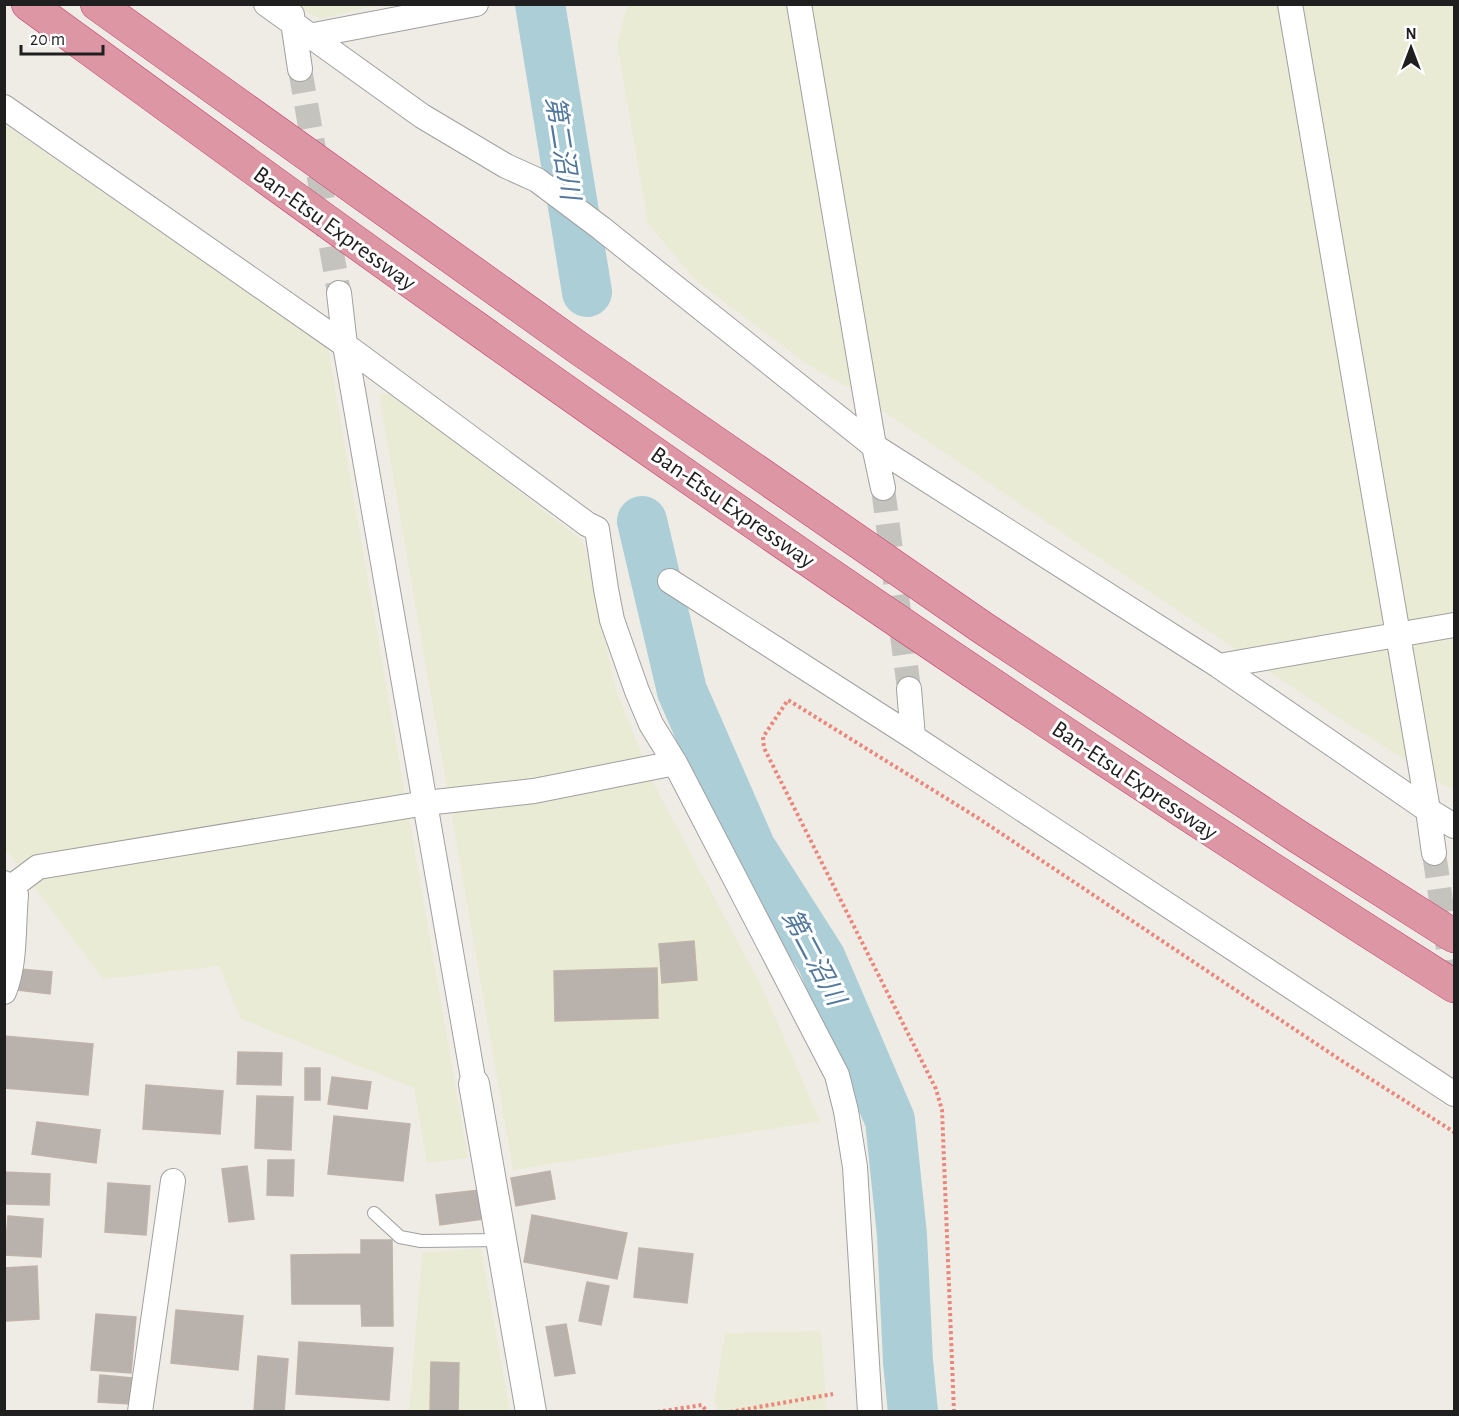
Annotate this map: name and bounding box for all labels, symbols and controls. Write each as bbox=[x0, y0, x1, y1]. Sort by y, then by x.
scale bar bbox=[21, 18, 104, 56]
north arrow bbox=[1381, 18, 1441, 78]
text: N bbox=[1405, 26, 1417, 42]
text: 20 m bbox=[30, 31, 65, 49]
water label: 第二沼川 bbox=[541, 95, 584, 205]
street label: Ban-Etsu Expressway bbox=[249, 162, 420, 296]
street label: Ban-Etsu Expressway bbox=[646, 442, 819, 573]
street label: Ban-Etsu Expressway bbox=[1047, 717, 1222, 845]
water label: 第二沼川 bbox=[777, 905, 851, 1012]

